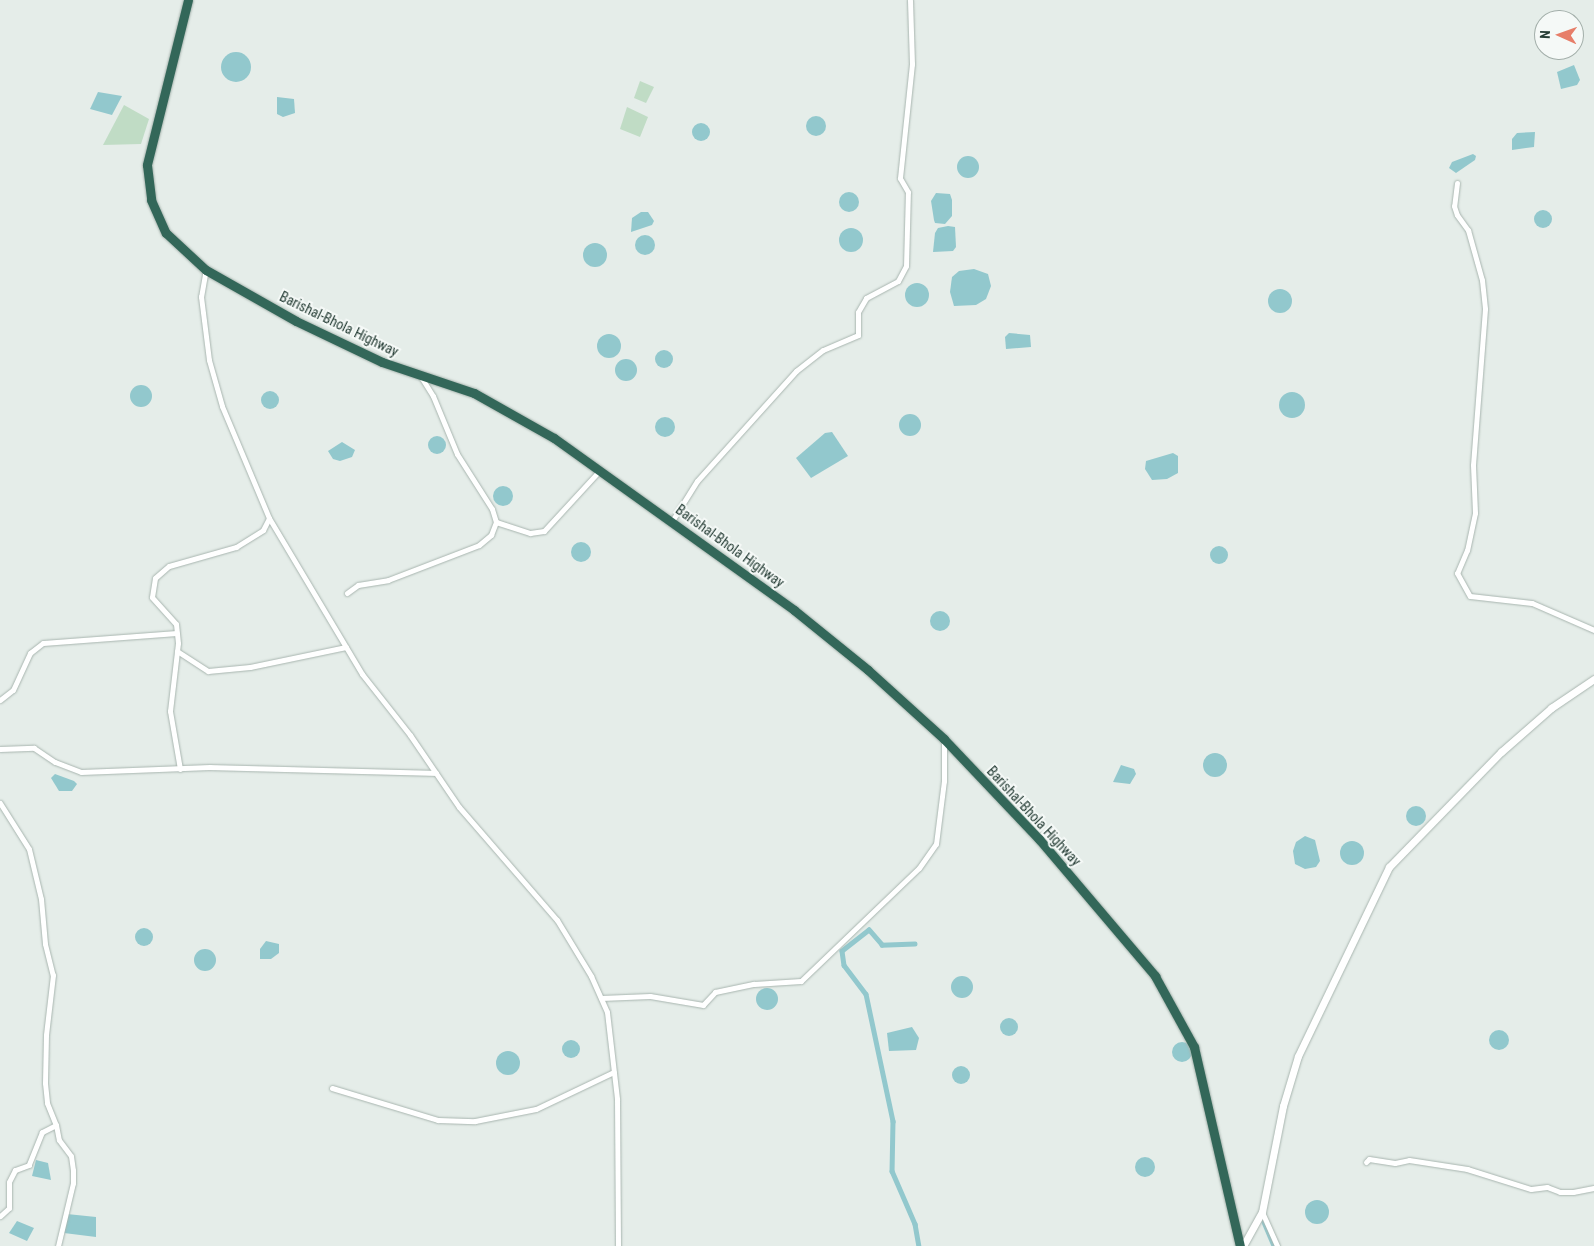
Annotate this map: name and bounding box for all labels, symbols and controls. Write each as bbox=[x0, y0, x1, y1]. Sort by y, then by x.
north arrow bbox=[1534, 10, 1584, 60]
text: N bbox=[1537, 30, 1553, 39]
street label: Barishal-Bhola Highway bbox=[277, 288, 401, 360]
street label: Barishal-Bhola Highway bbox=[672, 501, 788, 591]
street label: Barishal-Bhola Highway bbox=[984, 763, 1084, 869]

